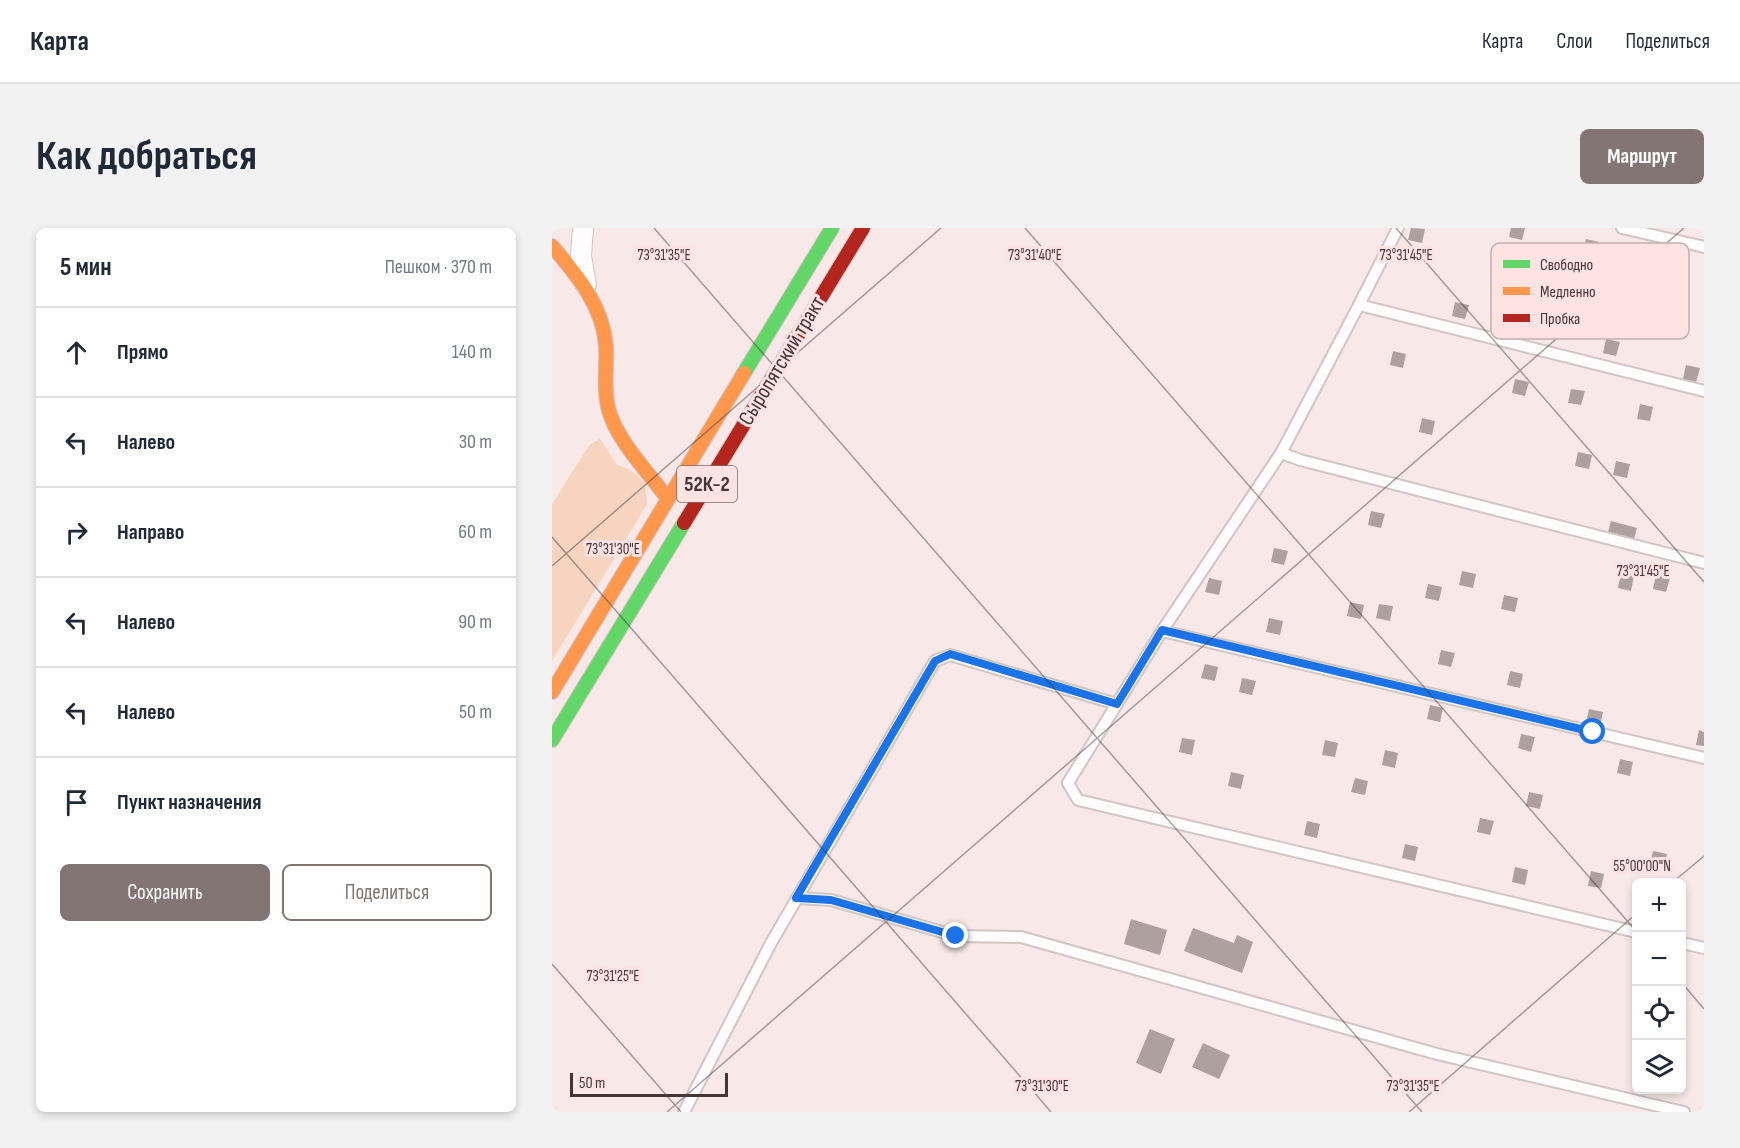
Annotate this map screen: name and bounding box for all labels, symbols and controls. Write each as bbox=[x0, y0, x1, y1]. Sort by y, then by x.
text: Карта bbox=[30, 25, 89, 58]
text: Карта bbox=[1482, 29, 1523, 54]
text: Слои bbox=[1556, 29, 1592, 54]
text: Поделиться bbox=[1625, 29, 1710, 54]
button: Маршрут bbox=[1580, 129, 1704, 184]
text: Как добраться bbox=[36, 131, 257, 182]
legend bbox=[1491, 243, 1689, 339]
text: 73°31'35"E bbox=[637, 246, 691, 265]
text: 73°31'40"E bbox=[1008, 246, 1062, 265]
text: 73°31'45"E bbox=[1379, 246, 1433, 265]
text: 5 мин bbox=[60, 252, 112, 283]
text: Пешком · 370 m bbox=[385, 255, 492, 279]
text: Свободно bbox=[1540, 256, 1593, 275]
text: Медленно bbox=[1540, 283, 1596, 302]
street label: Сыропятский тракт bbox=[733, 291, 831, 430]
text: Пробка bbox=[1540, 310, 1580, 329]
icon: ahead bbox=[60, 336, 93, 369]
text: Прямо bbox=[117, 339, 168, 366]
text: 140 m bbox=[452, 340, 492, 364]
icon: left bbox=[60, 426, 93, 459]
text: Налево bbox=[117, 429, 175, 456]
text: 30 m bbox=[459, 430, 492, 454]
road number: 52К-2 bbox=[677, 466, 737, 502]
icon: right bbox=[60, 516, 93, 549]
text: Направо bbox=[117, 519, 184, 546]
text: 60 m bbox=[458, 520, 492, 544]
text: 73°31'30"E bbox=[586, 540, 640, 559]
text: 73°31'45"E bbox=[1616, 562, 1670, 581]
icon: left bbox=[60, 606, 93, 639]
text: Налево bbox=[117, 609, 175, 636]
text: 90 m bbox=[458, 610, 492, 634]
icon: left bbox=[60, 696, 93, 729]
text: Налево bbox=[117, 699, 175, 726]
text: 50 m bbox=[459, 700, 492, 724]
route start bbox=[1579, 718, 1605, 744]
icon: arrive bbox=[60, 786, 93, 819]
text: Пункт назначения bbox=[117, 789, 261, 816]
text: 55°00'00"N bbox=[1613, 857, 1671, 876]
button: Сохранить bbox=[60, 864, 270, 921]
button: Поделиться bbox=[282, 864, 492, 921]
map controls bbox=[1632, 878, 1686, 1094]
button: + bbox=[1632, 878, 1686, 932]
route end bbox=[942, 922, 968, 948]
button: − bbox=[1632, 932, 1686, 986]
text: 73°31'25"E bbox=[586, 967, 640, 986]
button: locate bbox=[1632, 986, 1686, 1040]
button: layers bbox=[1632, 1040, 1686, 1094]
scale bar bbox=[570, 1070, 728, 1098]
text: 50 m bbox=[579, 1074, 605, 1093]
text: 73°31'30"E bbox=[1015, 1077, 1069, 1096]
text: 73°31'35"E bbox=[1386, 1077, 1440, 1096]

